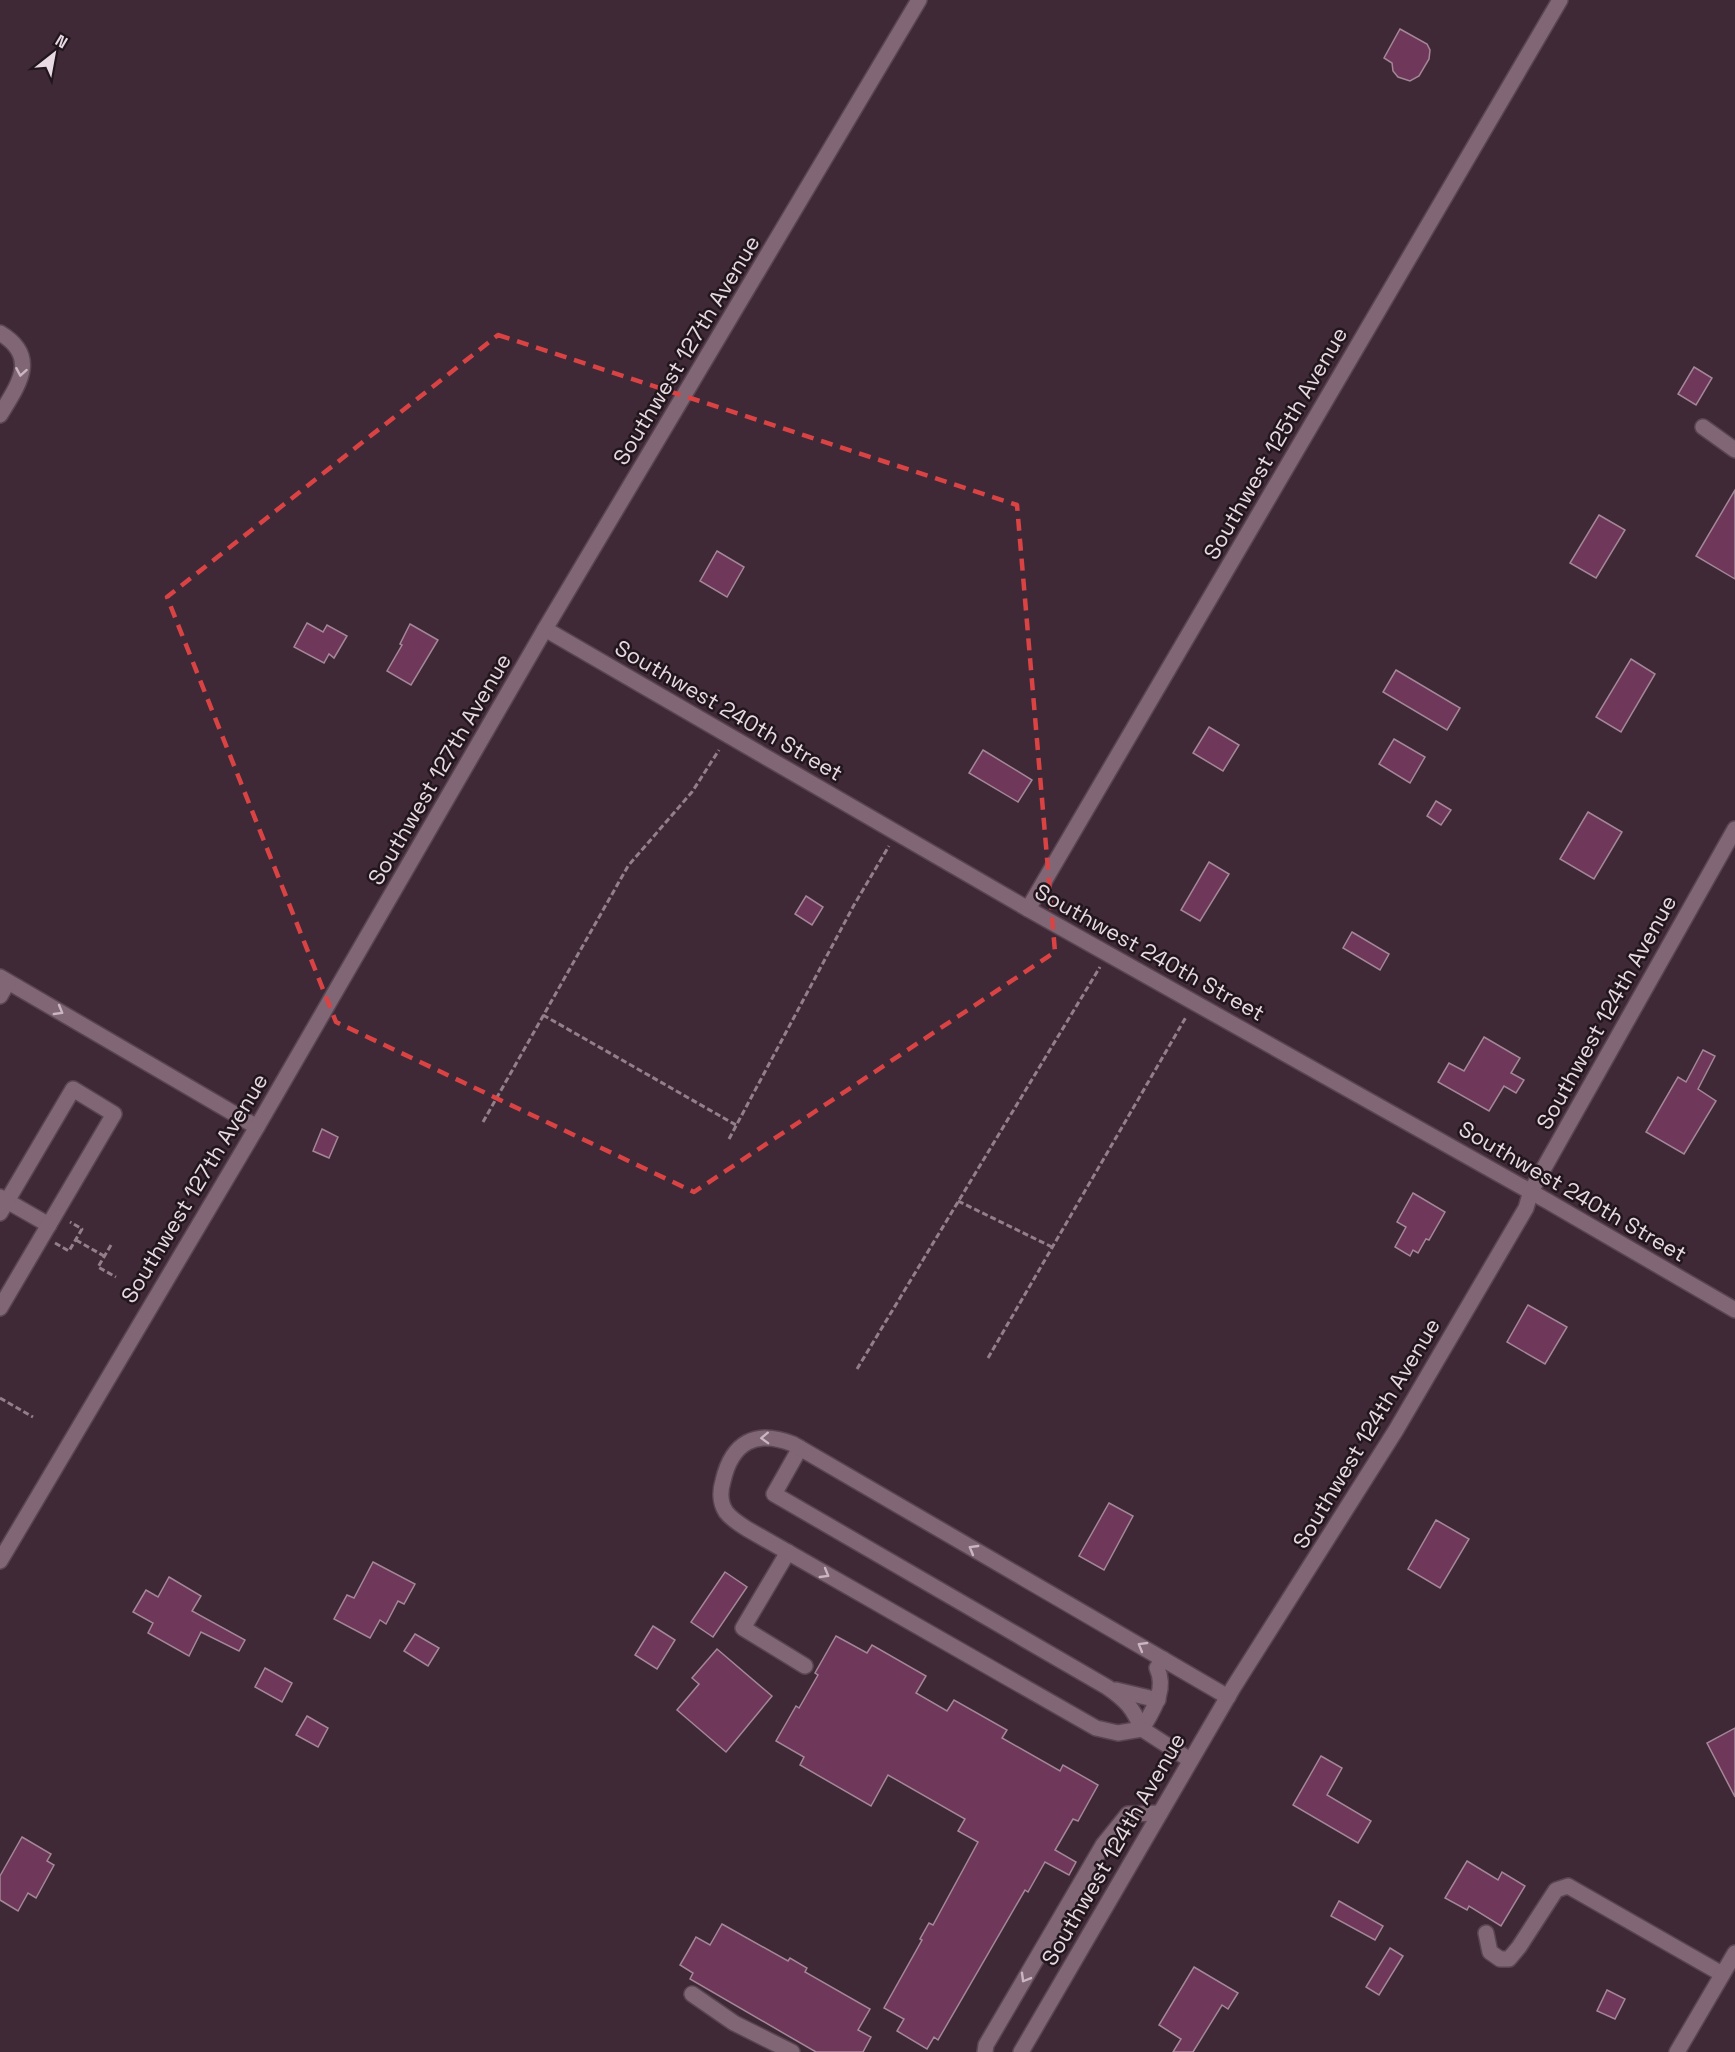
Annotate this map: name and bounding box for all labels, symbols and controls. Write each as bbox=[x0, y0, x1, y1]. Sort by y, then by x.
north arrow bbox=[24, 24, 84, 84]
text: N bbox=[51, 30, 71, 53]
street label: Southwest 127th Avenue bbox=[606, 230, 766, 470]
street label: Southwest 125th Avenue bbox=[1197, 322, 1353, 564]
one-way arrow bbox=[15, 367, 28, 377]
street label: Southwest 240th Street bbox=[610, 633, 848, 787]
street label: Southwest 127th Avenue bbox=[361, 648, 517, 890]
street label: Southwest 240th Street bbox=[1030, 877, 1270, 1027]
street label: Southwest 124th Avenue bbox=[1530, 890, 1682, 1134]
one-way arrow bbox=[53, 1004, 63, 1015]
street label: Southwest 127th Avenue bbox=[114, 1068, 274, 1308]
street label: Southwest 240th Street bbox=[1454, 1114, 1692, 1268]
street label: Southwest 124th Avenue bbox=[1286, 1313, 1446, 1553]
one-way arrow bbox=[761, 1432, 770, 1445]
one-way arrow bbox=[969, 1544, 979, 1556]
one-way arrow bbox=[819, 1566, 829, 1578]
one-way arrow bbox=[1137, 1642, 1148, 1654]
street label: Southwest 124th Avenue bbox=[1035, 1728, 1191, 1970]
one-way arrow bbox=[1021, 1972, 1032, 1982]

